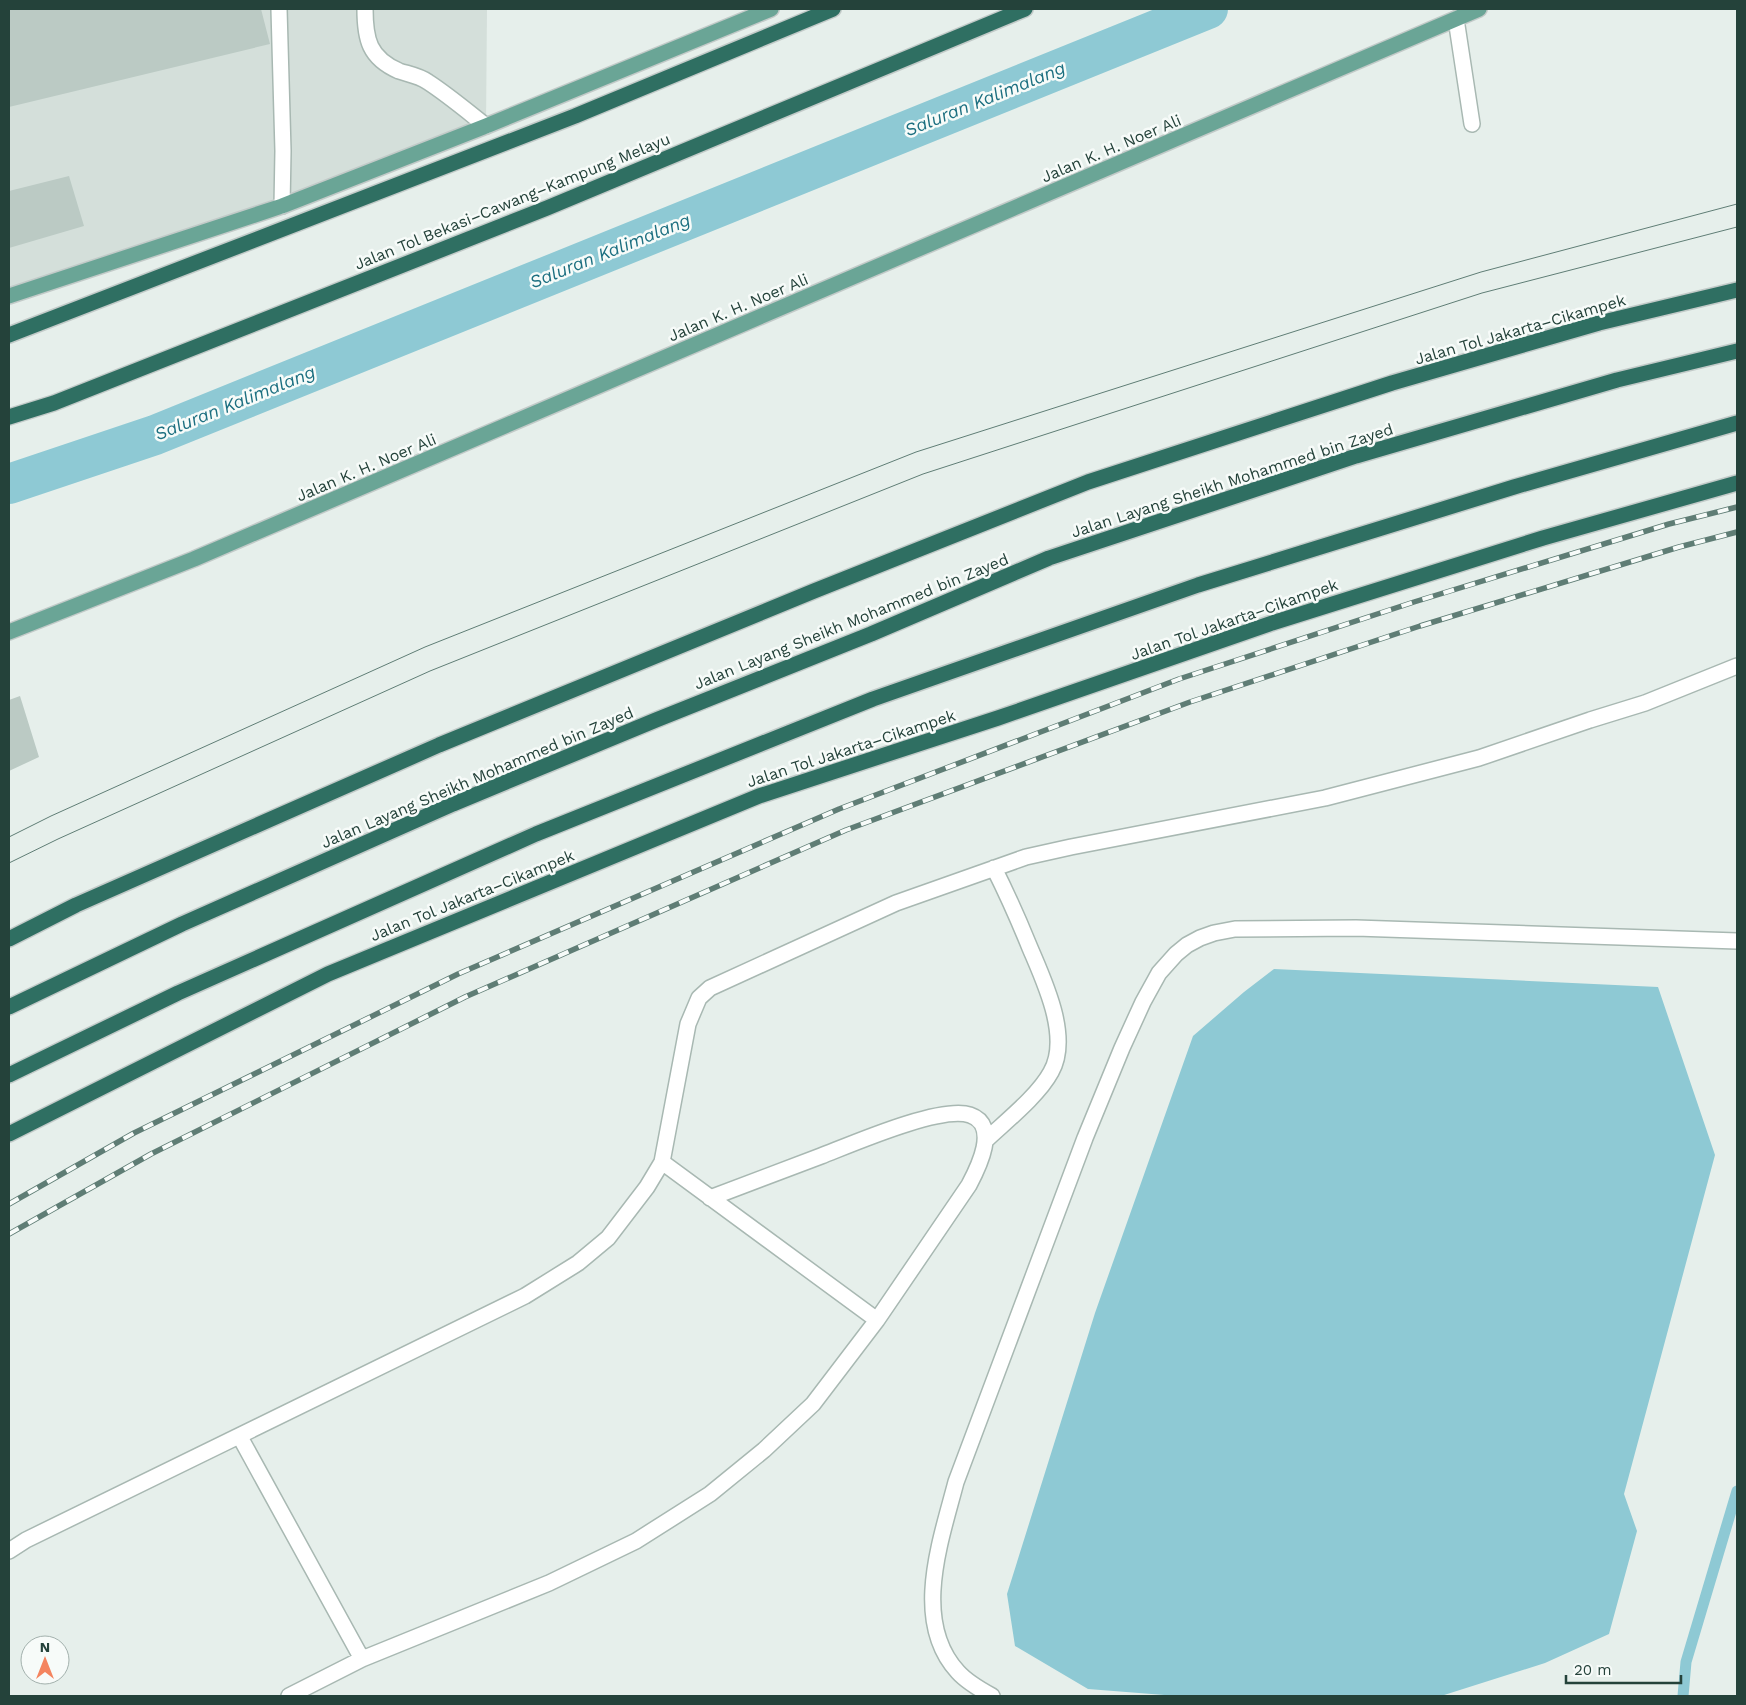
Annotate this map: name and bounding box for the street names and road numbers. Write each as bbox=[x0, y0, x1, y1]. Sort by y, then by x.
street label: Jalan K. H. Noer Ali bbox=[1038, 110, 1184, 186]
street label: Jalan Tol Bekasi–Cawang–Kampung Melayu bbox=[352, 129, 673, 274]
street label: Jalan K. H. Noer Ali bbox=[665, 269, 811, 345]
street label: Jalan Tol Jakarta–Cikampek bbox=[1413, 290, 1628, 369]
street label: Jalan Layang Sheikh Mohammed bin Zayed bbox=[1069, 419, 1396, 542]
street label: Jalan K. H. Noer Ali bbox=[293, 429, 439, 505]
street label: Jalan Layang Sheikh Mohammed bin Zayed bbox=[691, 549, 1011, 693]
street label: Jalan Tol Jakarta–Cikampek bbox=[1128, 575, 1340, 664]
street label: Jalan Layang Sheikh Mohammed bin Zayed bbox=[318, 703, 636, 852]
street label: Jalan Tol Jakarta–Cikampek bbox=[744, 706, 958, 791]
street label: Jalan Tol Jakarta–Cikampek bbox=[367, 846, 577, 945]

